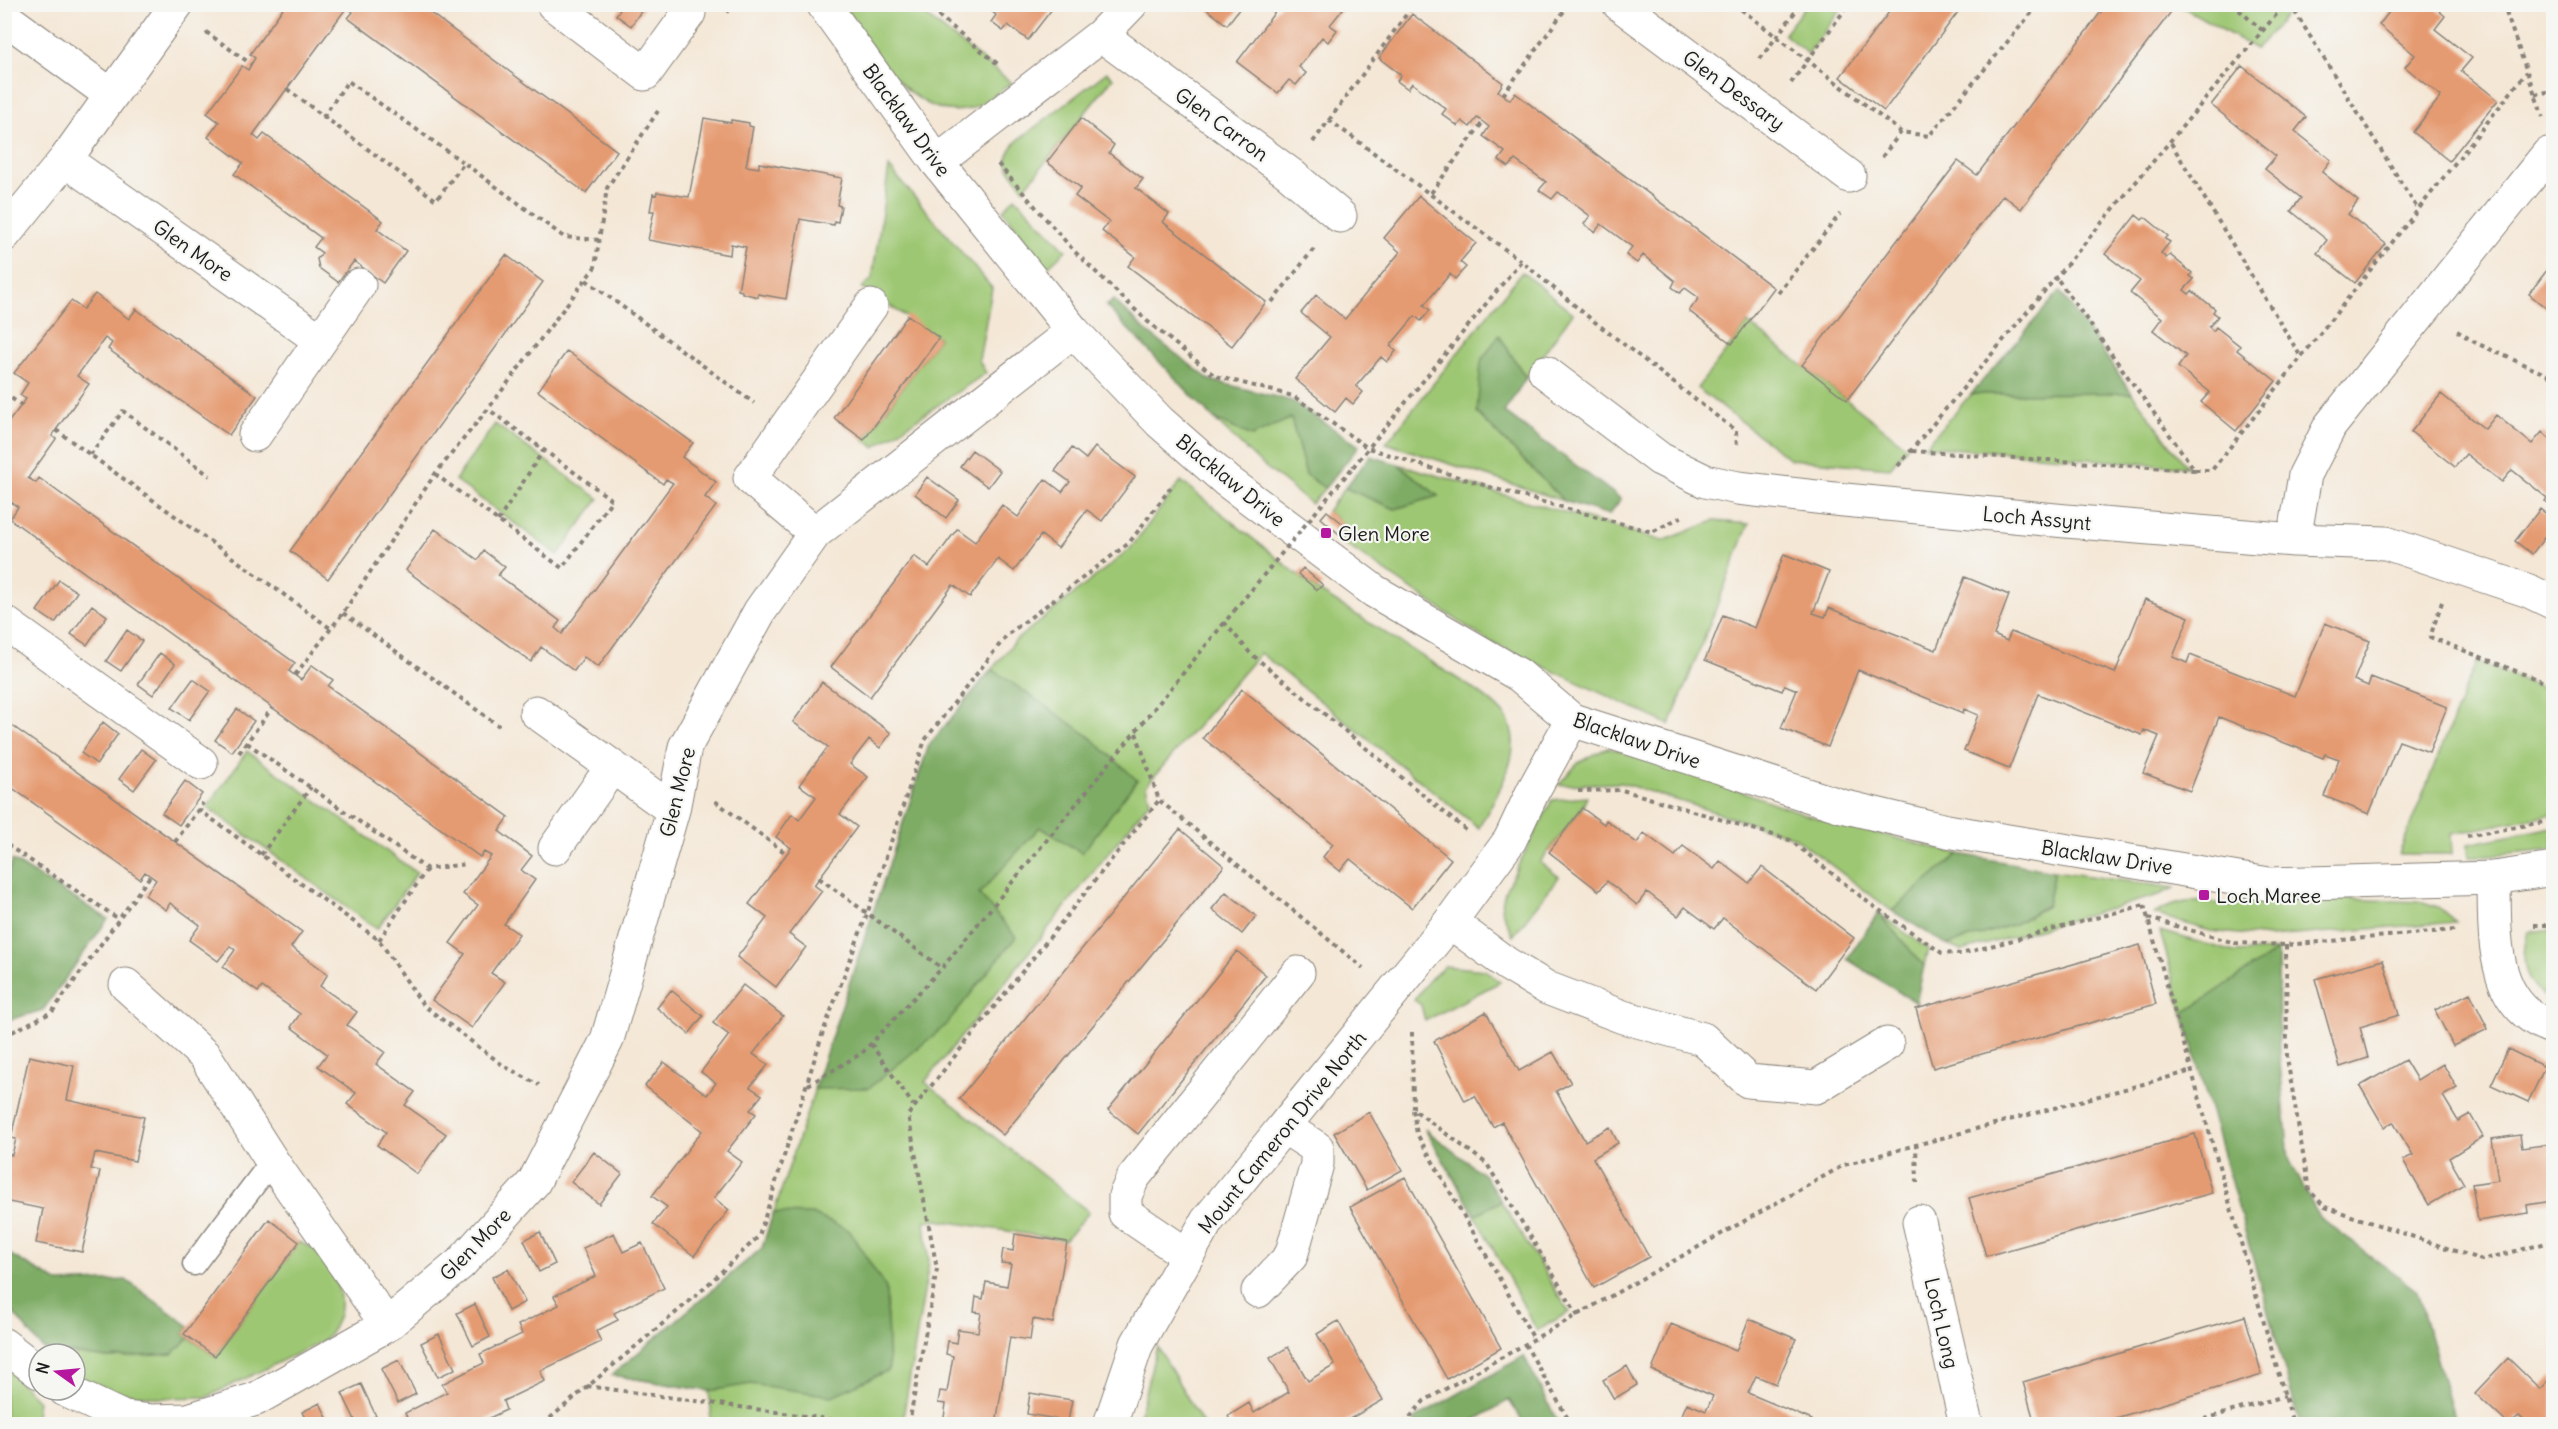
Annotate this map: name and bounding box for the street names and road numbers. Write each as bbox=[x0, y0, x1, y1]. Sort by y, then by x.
street label: Glen Dessary bbox=[1678, 45, 1790, 135]
street label: Blacklaw Drive bbox=[858, 59, 956, 181]
street label: Glen Carron bbox=[1170, 82, 1274, 166]
street label: Glen More bbox=[148, 213, 238, 287]
street label: Blacklaw Drive bbox=[1171, 428, 1291, 532]
street label: Loch Assynt bbox=[1982, 501, 2093, 535]
street label: Blacklaw Drive bbox=[1570, 707, 1704, 773]
street label: Glen More bbox=[654, 744, 700, 840]
street label: Blacklaw Drive bbox=[2039, 834, 2175, 880]
street label: Mount Cameron Drive North bbox=[1192, 1026, 1372, 1238]
street label: Glen More bbox=[434, 1202, 516, 1286]
street label: Loch Long bbox=[1919, 1275, 1965, 1371]

